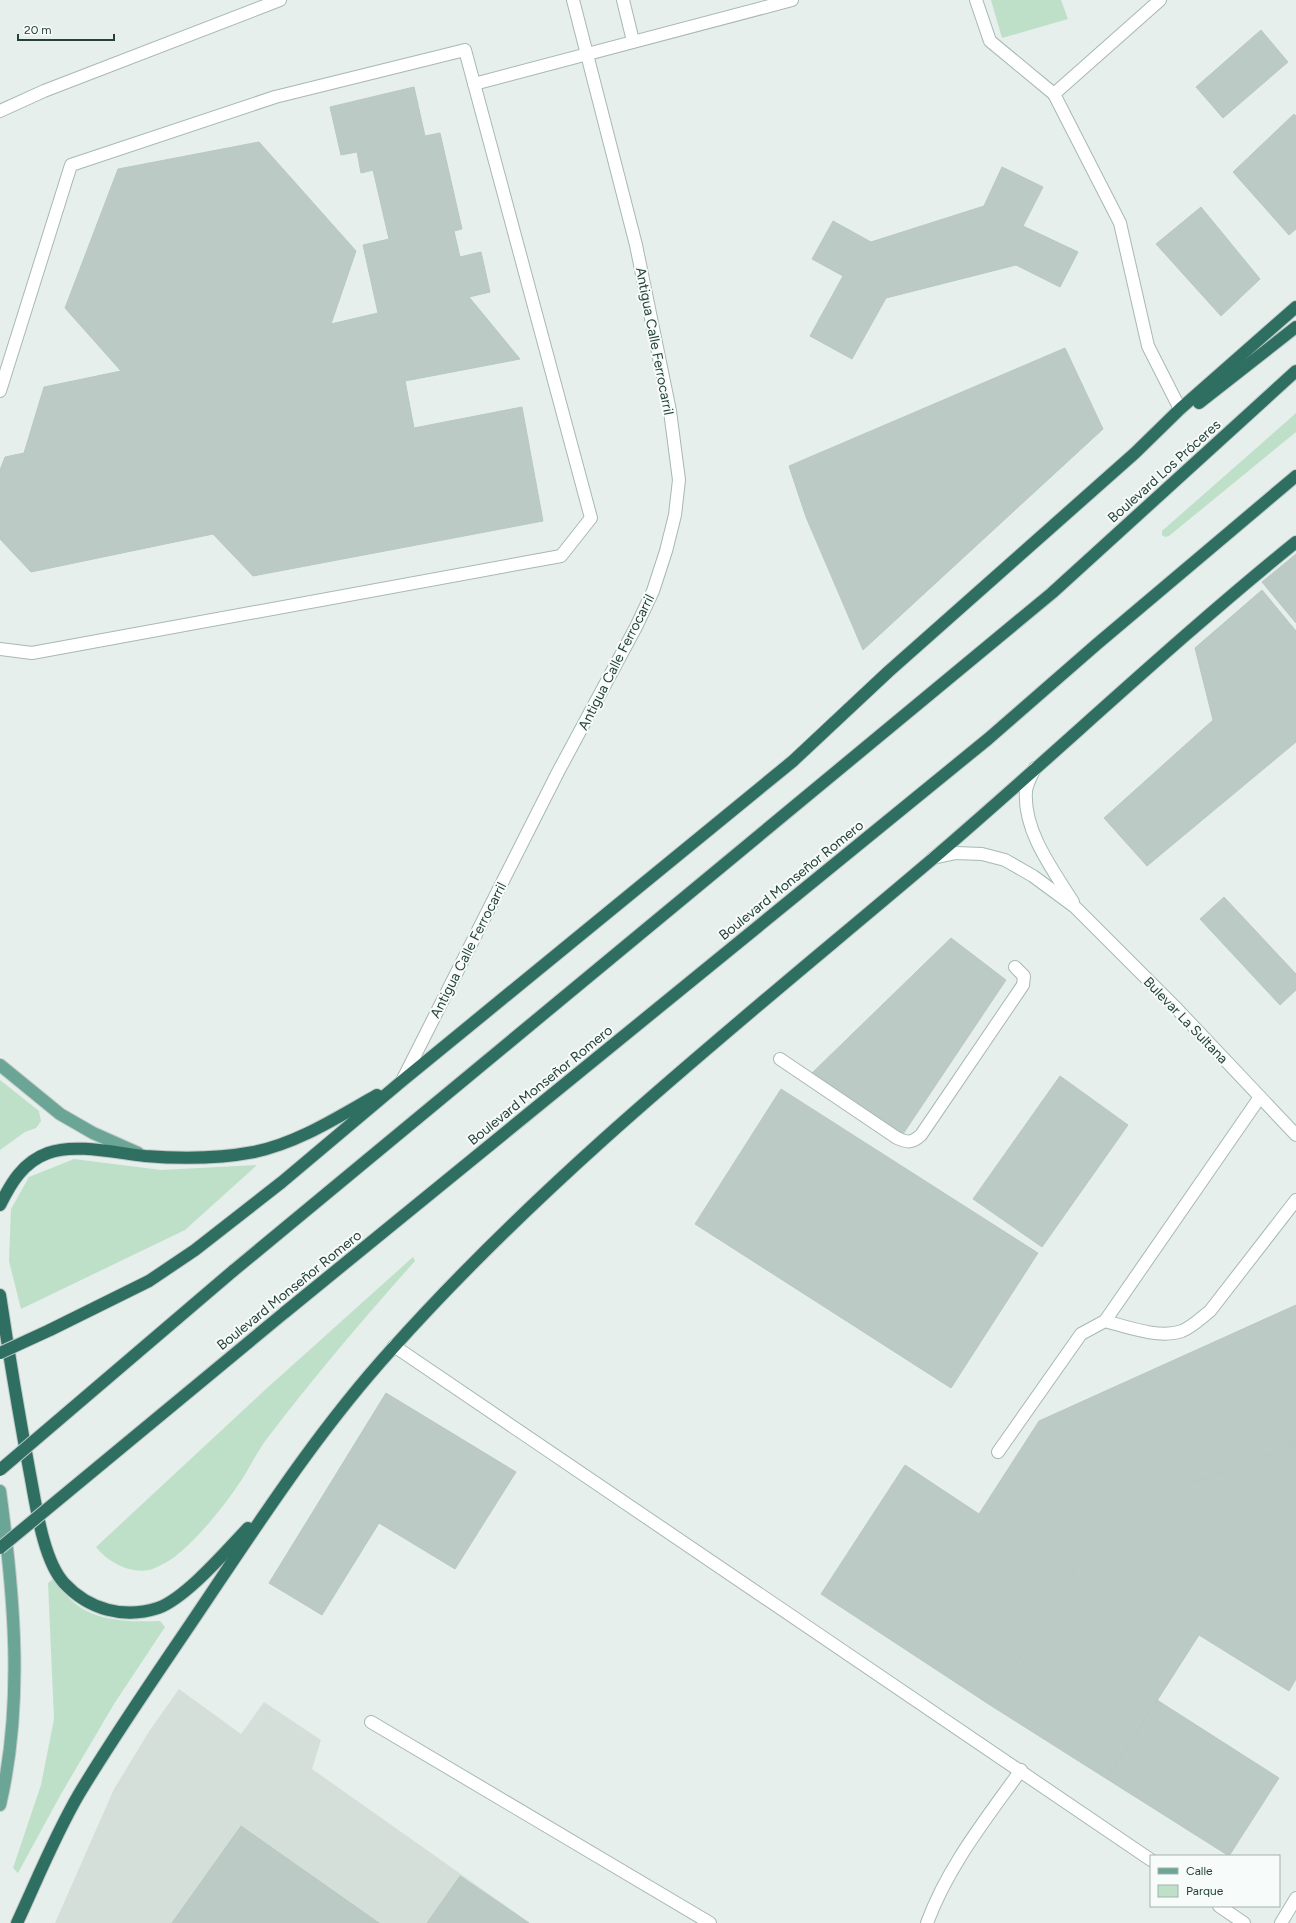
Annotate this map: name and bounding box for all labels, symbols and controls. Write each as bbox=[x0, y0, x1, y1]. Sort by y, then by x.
scale bar bbox=[18, 16, 114, 42]
text: 20 m bbox=[24, 23, 52, 37]
street label: Antigua Calle Ferrocarril bbox=[632, 266, 677, 416]
street label: Boulevard Los Próceres bbox=[1104, 416, 1224, 527]
street label: Antigua Calle Ferrocarril bbox=[575, 591, 658, 733]
street label: Boulevard Monseñor Romero bbox=[716, 817, 867, 944]
street label: Antigua Calle Ferrocarril bbox=[427, 879, 510, 1021]
street label: Bulevar La Sultana bbox=[1140, 973, 1231, 1067]
street label: Boulevard Monseñor Romero bbox=[465, 1022, 616, 1149]
street label: Boulevard Monseñor Romero bbox=[214, 1227, 365, 1354]
legend bbox=[1150, 1855, 1280, 1907]
text: Calle bbox=[1186, 1864, 1213, 1878]
text: Parque bbox=[1186, 1884, 1224, 1898]

